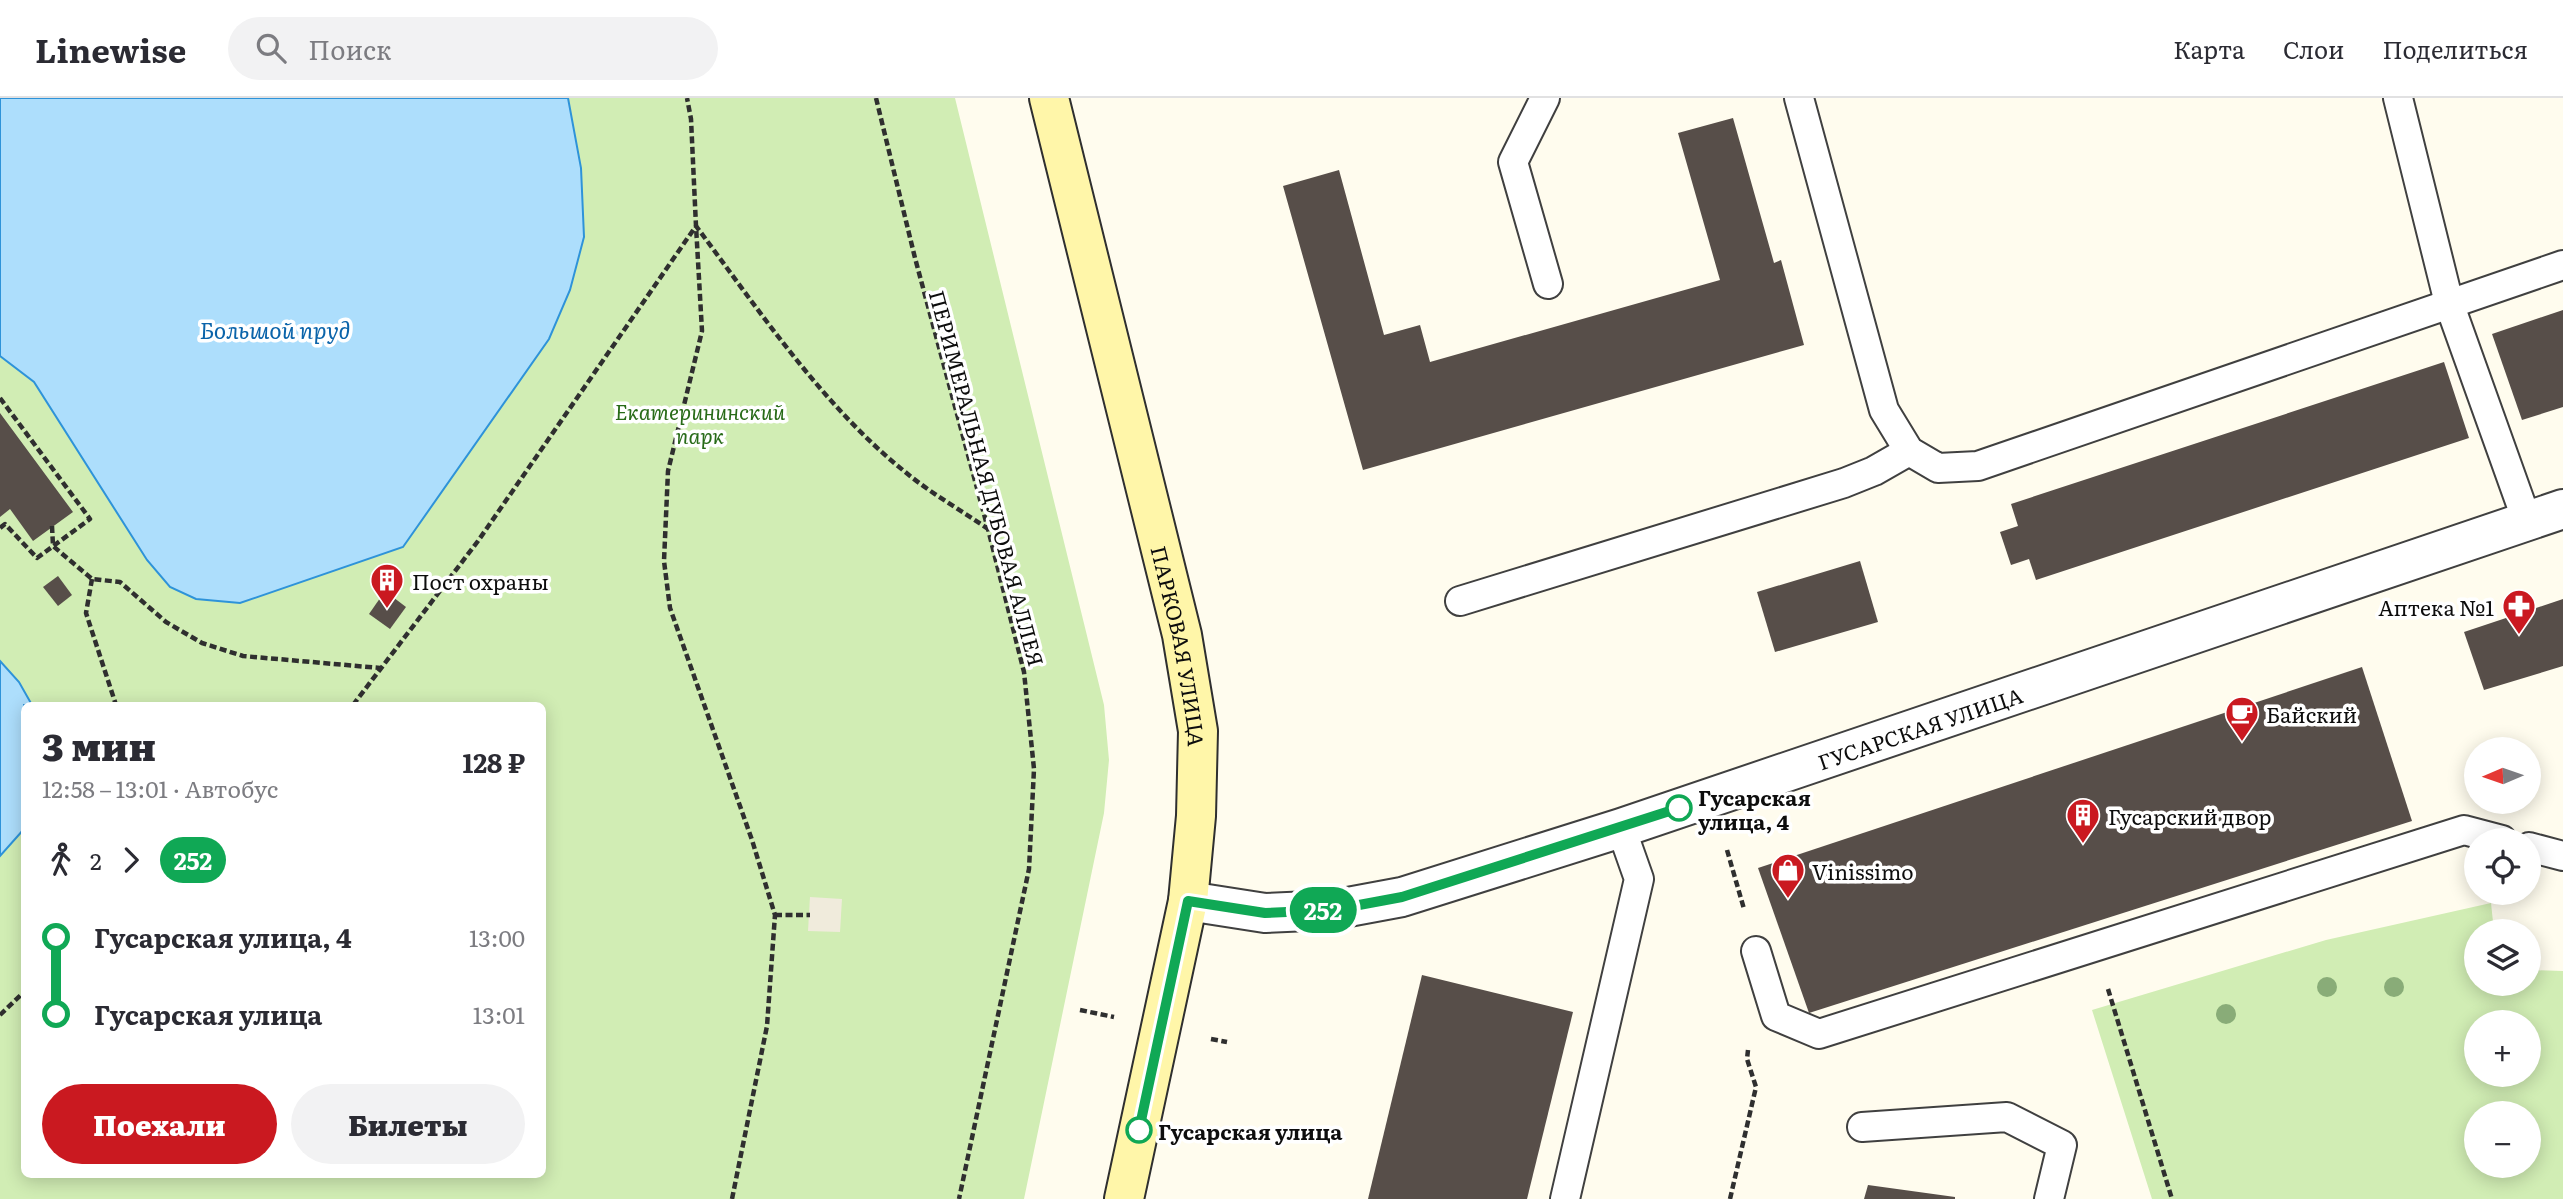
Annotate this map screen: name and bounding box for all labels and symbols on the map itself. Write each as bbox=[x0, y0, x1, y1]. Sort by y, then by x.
street label: ПЕРИМЕРАЛЬНАЯ ДУБОВАЯ АЛЛЕЯ bbox=[923, 287, 1053, 669]
water label: Большой пруд bbox=[199, 312, 351, 346]
park label: Екатерининский парк bbox=[615, 395, 786, 450]
street label: ПАРКОВАЯ УЛИЦА bbox=[1145, 542, 1213, 748]
building icon: Пост охраны bbox=[368, 561, 406, 610]
place label: Пост охраны bbox=[412, 565, 549, 596]
pharmacy icon: Аптека №1 bbox=[2500, 587, 2538, 636]
place label: Аптека №1 bbox=[2378, 591, 2494, 622]
street label: ГУСАРСКАЯ УЛИЦА bbox=[1813, 678, 2027, 776]
cafe icon: Байский bbox=[2223, 694, 2261, 743]
place label: Байский bbox=[2266, 698, 2357, 729]
north arrow bbox=[2464, 737, 2541, 814]
place label: Гусарская улица, 4 bbox=[1698, 781, 1811, 836]
marker: Гусарская улица, 4 bbox=[1666, 795, 1692, 821]
building icon: Гусарский двор bbox=[2064, 796, 2102, 845]
place label: Гусарский двор bbox=[2108, 800, 2271, 831]
shop icon: Vinissimo bbox=[1769, 851, 1807, 900]
place label: Vinissimo bbox=[1812, 855, 1914, 886]
line badge: 252 bbox=[1283, 887, 1363, 933]
place label: Гусарская улица bbox=[1158, 1115, 1343, 1146]
marker: Гусарская улица bbox=[1126, 1117, 1152, 1143]

